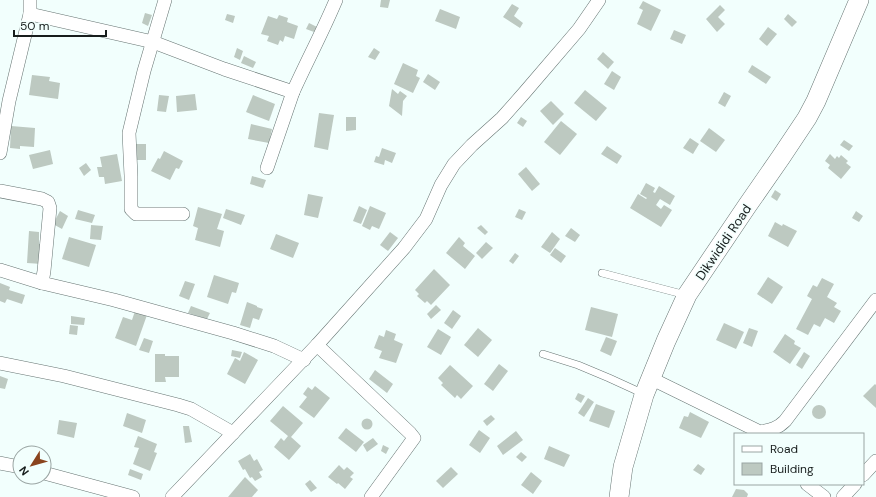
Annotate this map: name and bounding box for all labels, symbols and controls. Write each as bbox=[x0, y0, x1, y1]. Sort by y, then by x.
scale bar bbox=[14, 12, 106, 38]
text: 50 m bbox=[20, 18, 49, 34]
street label: Dikwididi Road bbox=[692, 201, 755, 283]
legend bbox=[734, 433, 864, 485]
text: Road bbox=[770, 441, 798, 457]
north arrow bbox=[12, 445, 52, 485]
text: Building bbox=[770, 461, 814, 477]
text: N bbox=[16, 464, 32, 478]

